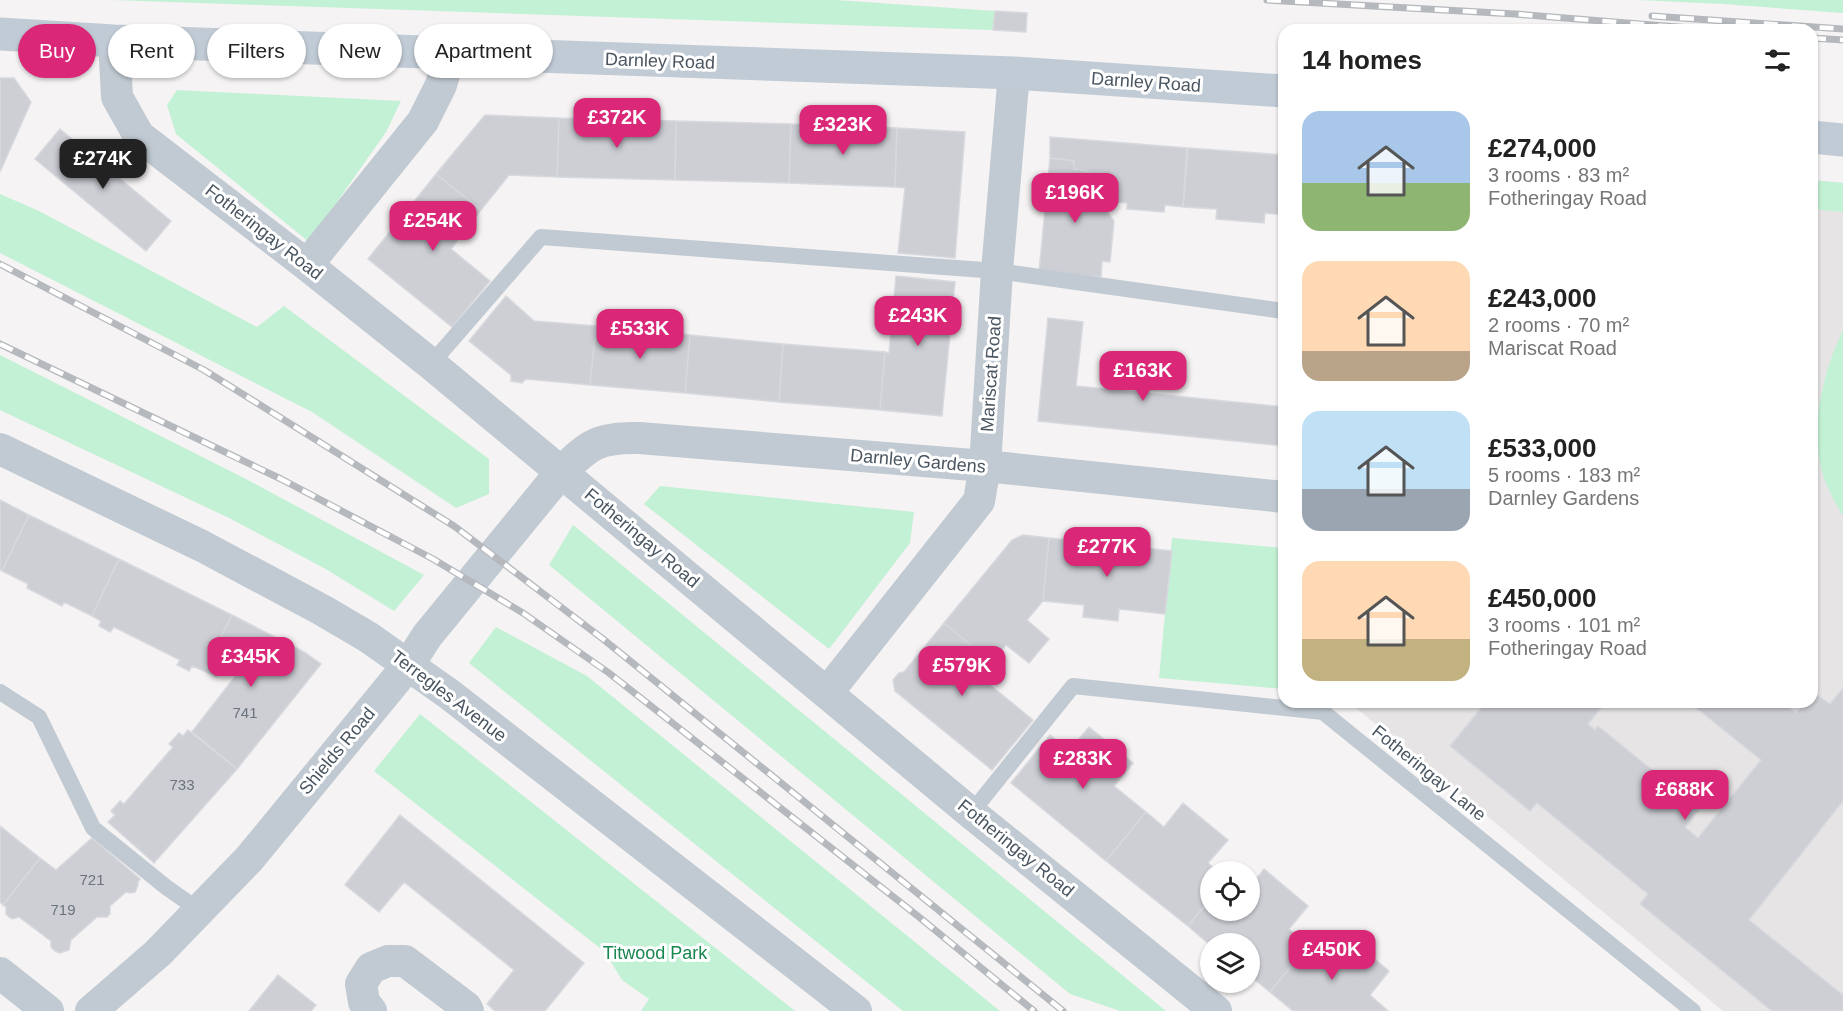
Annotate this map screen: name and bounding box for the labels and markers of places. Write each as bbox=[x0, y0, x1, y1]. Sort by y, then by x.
pin: £372K bbox=[575, 98, 659, 149]
pin: £323K bbox=[801, 105, 885, 156]
pin: £274K bbox=[61, 139, 145, 190]
pin: £196K bbox=[1033, 173, 1117, 224]
pin: £254K bbox=[391, 201, 475, 252]
pin: £243K bbox=[876, 296, 960, 347]
pin: £533K bbox=[598, 309, 682, 360]
pin: £163K bbox=[1101, 351, 1185, 402]
pin: £277K bbox=[1065, 527, 1149, 578]
pin: £345K bbox=[209, 637, 293, 688]
pin: £579K bbox=[920, 646, 1004, 697]
pin: £283K bbox=[1041, 739, 1125, 790]
pin: £688K bbox=[1643, 770, 1727, 821]
pin: £450K bbox=[1290, 930, 1374, 981]

